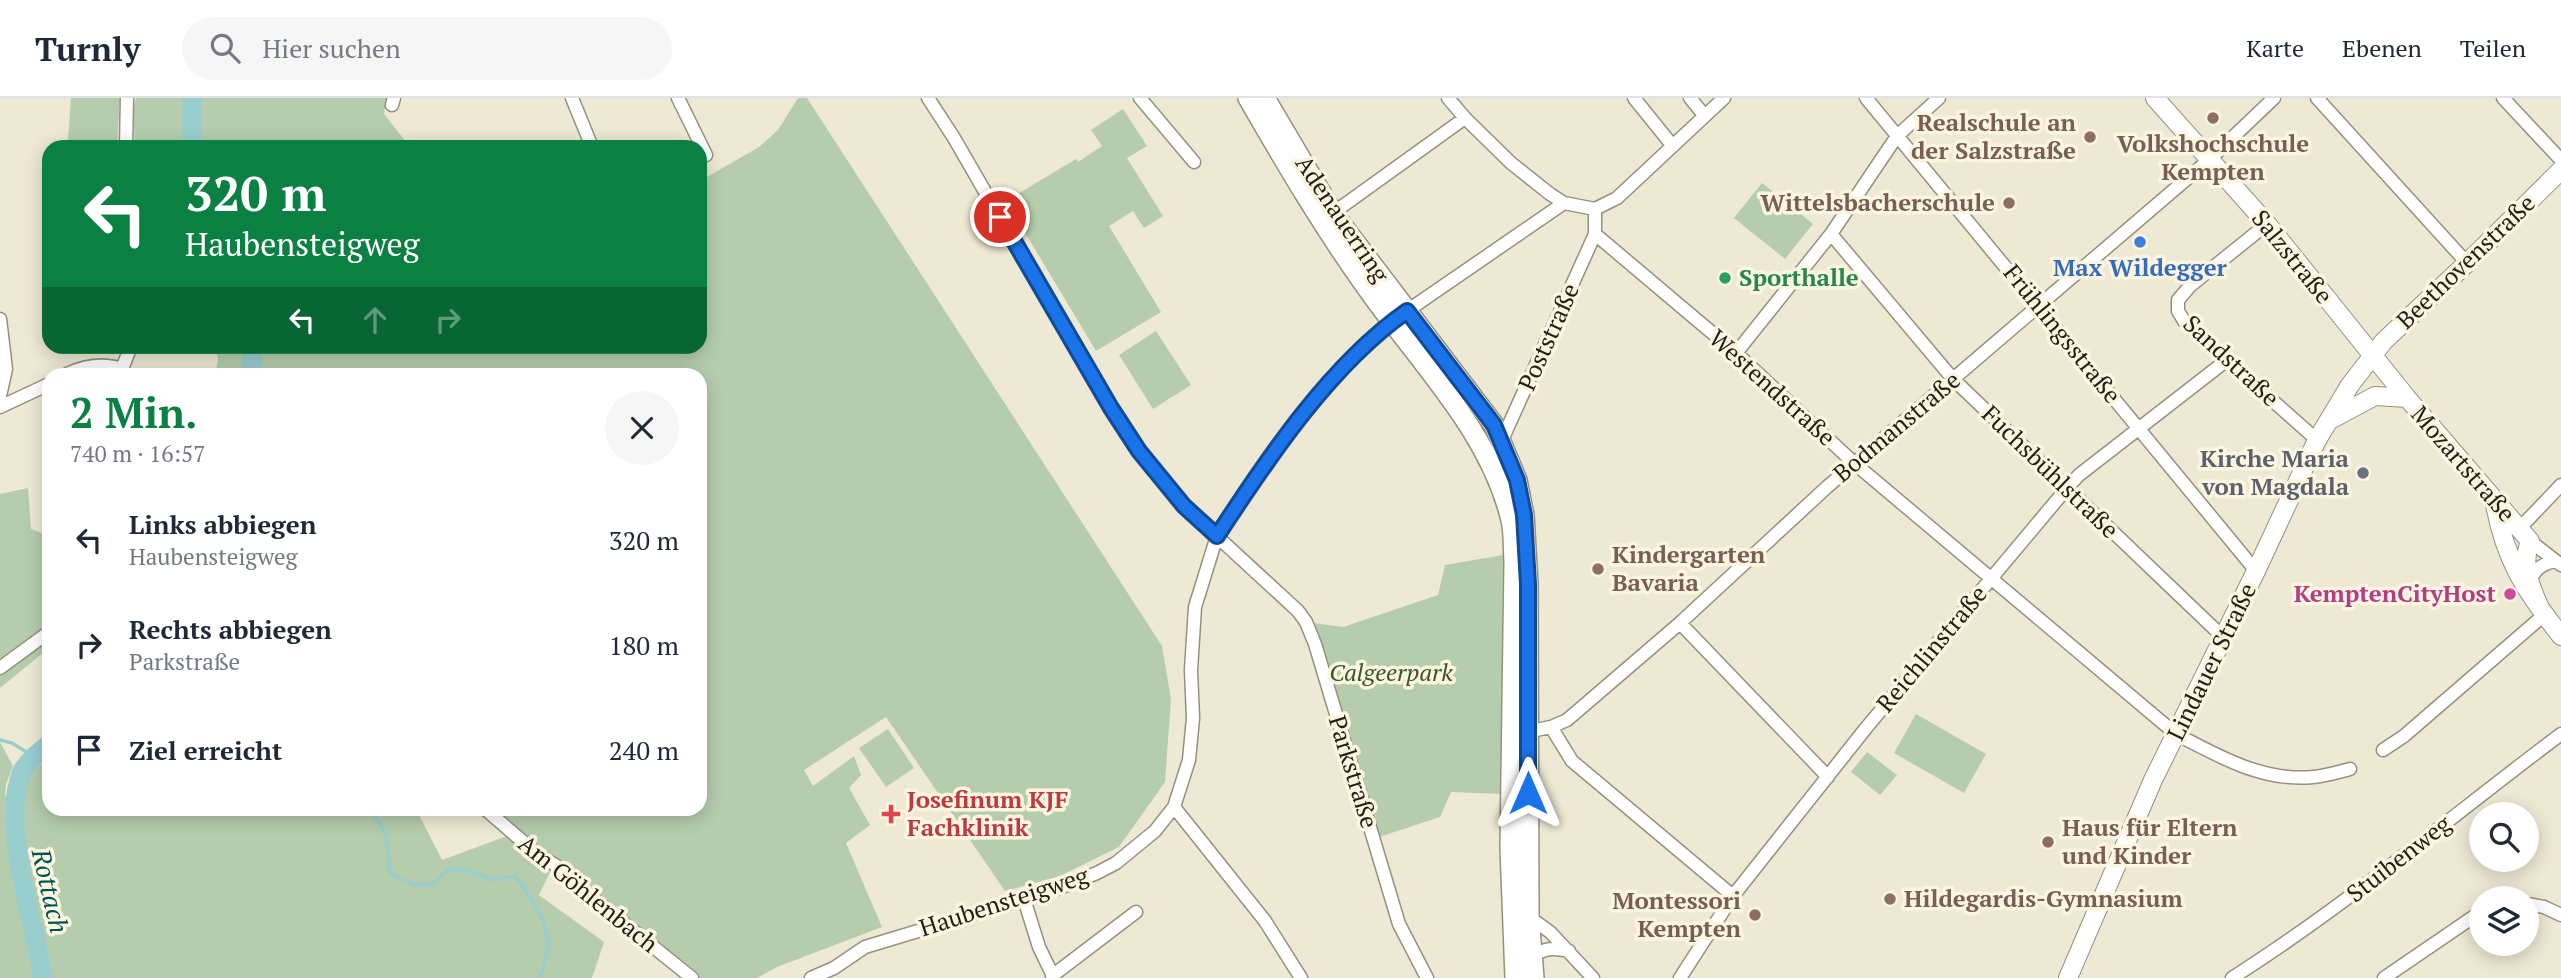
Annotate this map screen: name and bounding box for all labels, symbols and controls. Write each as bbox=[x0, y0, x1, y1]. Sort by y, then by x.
search box bbox=[182, 17, 672, 80]
text: Turnly bbox=[35, 27, 140, 70]
icon: search bbox=[206, 29, 244, 67]
text: Hier suchen bbox=[262, 31, 401, 65]
text: Karte bbox=[2246, 32, 2304, 64]
text: Ebenen bbox=[2342, 32, 2422, 64]
text: Teilen bbox=[2460, 32, 2526, 64]
place label: Realschule an der Salzstraße bbox=[1911, 106, 2077, 166]
marker: Volkshochschule Kempten bbox=[2205, 110, 2221, 126]
place label: Volkshochschule Kempten bbox=[2117, 127, 2309, 187]
marker: Realschule an der Salzstraße bbox=[2082, 129, 2098, 145]
street label: Adenauerring bbox=[1289, 149, 1397, 288]
text: 320 m bbox=[185, 160, 327, 225]
icon: left bbox=[70, 168, 161, 259]
place label: Wittelsbacherschule bbox=[1760, 186, 1995, 218]
pin bbox=[970, 187, 1030, 247]
street label: Beethovenstraße bbox=[2389, 187, 2541, 336]
marker: Wittelsbacherschule bbox=[2001, 195, 2017, 211]
icon: arrive bbox=[981, 198, 1019, 236]
street label: Salzstraße bbox=[2245, 203, 2340, 310]
text: Haubensteigweg bbox=[185, 223, 420, 265]
marker: Max Wildegger bbox=[2132, 234, 2148, 250]
place label: Max Wildegger bbox=[2053, 251, 2228, 283]
street label: Frühlingsstraße bbox=[1997, 257, 2129, 409]
place label: Sporthalle bbox=[1739, 261, 1859, 293]
marker: Sporthalle bbox=[1717, 270, 1733, 286]
street label: Poststraße bbox=[1510, 278, 1586, 395]
icon: left bbox=[283, 301, 321, 339]
icon: ahead bbox=[356, 301, 394, 339]
icon: right bbox=[429, 301, 467, 339]
street label: Sandstraße bbox=[2177, 307, 2287, 413]
street label: Westendstraße bbox=[1703, 322, 1843, 453]
street label: Bodmanstraße bbox=[1826, 364, 1967, 489]
text: 2 Min. bbox=[70, 384, 198, 440]
button: close bbox=[605, 391, 679, 465]
street label: Fuchsbühlstraße bbox=[1975, 398, 2126, 545]
street label: Mozartstraße bbox=[2405, 399, 2523, 528]
text: 740 m · 16:57 bbox=[70, 438, 205, 469]
place label: Kirche Maria von Magdala bbox=[2200, 442, 2350, 502]
marker: Kirche Maria von Magdala bbox=[2355, 465, 2371, 481]
text: Links abbiegen bbox=[129, 507, 317, 541]
icon: left bbox=[70, 521, 108, 559]
text: 320 m bbox=[609, 523, 679, 557]
place label: Kindergarten Bavaria bbox=[1612, 538, 1766, 598]
text: Haubensteigweg bbox=[129, 541, 298, 572]
marker: Kindergarten Bavaria bbox=[1590, 561, 1606, 577]
street label: Lindauer Straße bbox=[2159, 577, 2263, 746]
place label: KemptenCityHost bbox=[2294, 577, 2496, 609]
street label: Reichlinstraße bbox=[1869, 578, 1994, 718]
marker: KemptenCityHost bbox=[2502, 586, 2518, 602]
text: Rechts abbiegen bbox=[129, 612, 332, 646]
icon: right bbox=[70, 626, 108, 664]
text: 180 m bbox=[609, 628, 679, 662]
text: Parkstraße bbox=[129, 646, 240, 677]
park label: Calgeerpark bbox=[1329, 656, 1453, 688]
street label: Parkstraße bbox=[1322, 712, 1386, 832]
icon: arrive bbox=[70, 731, 108, 769]
text: Ziel erreicht bbox=[129, 733, 282, 767]
text: 240 m bbox=[609, 733, 679, 767]
position arrow bbox=[1491, 756, 1565, 830]
place label: Josefinum KJF Fachklinik bbox=[907, 783, 1068, 843]
map controls bbox=[2469, 802, 2539, 956]
button: search bbox=[2469, 802, 2539, 872]
marker: Josefinum KJF Fachklinik bbox=[881, 804, 901, 824]
street label: Stuibenweg bbox=[2340, 807, 2457, 909]
place label: Haus für Eltern und Kinder bbox=[2062, 811, 2238, 871]
street label: Am Göhlenbach bbox=[512, 827, 665, 959]
marker: Haus für Eltern und Kinder bbox=[2040, 834, 2056, 850]
water label: Rottach bbox=[25, 844, 77, 936]
street label: Haubensteigweg bbox=[915, 859, 1093, 943]
place label: Hildegardis-Gymnasium bbox=[1904, 882, 2183, 914]
place label: Montessori Kempten bbox=[1612, 884, 1742, 944]
button: layers bbox=[2469, 886, 2539, 956]
marker: Hildegardis-Gymnasium bbox=[1882, 891, 1898, 907]
marker: Montessori Kempten bbox=[1747, 907, 1763, 923]

